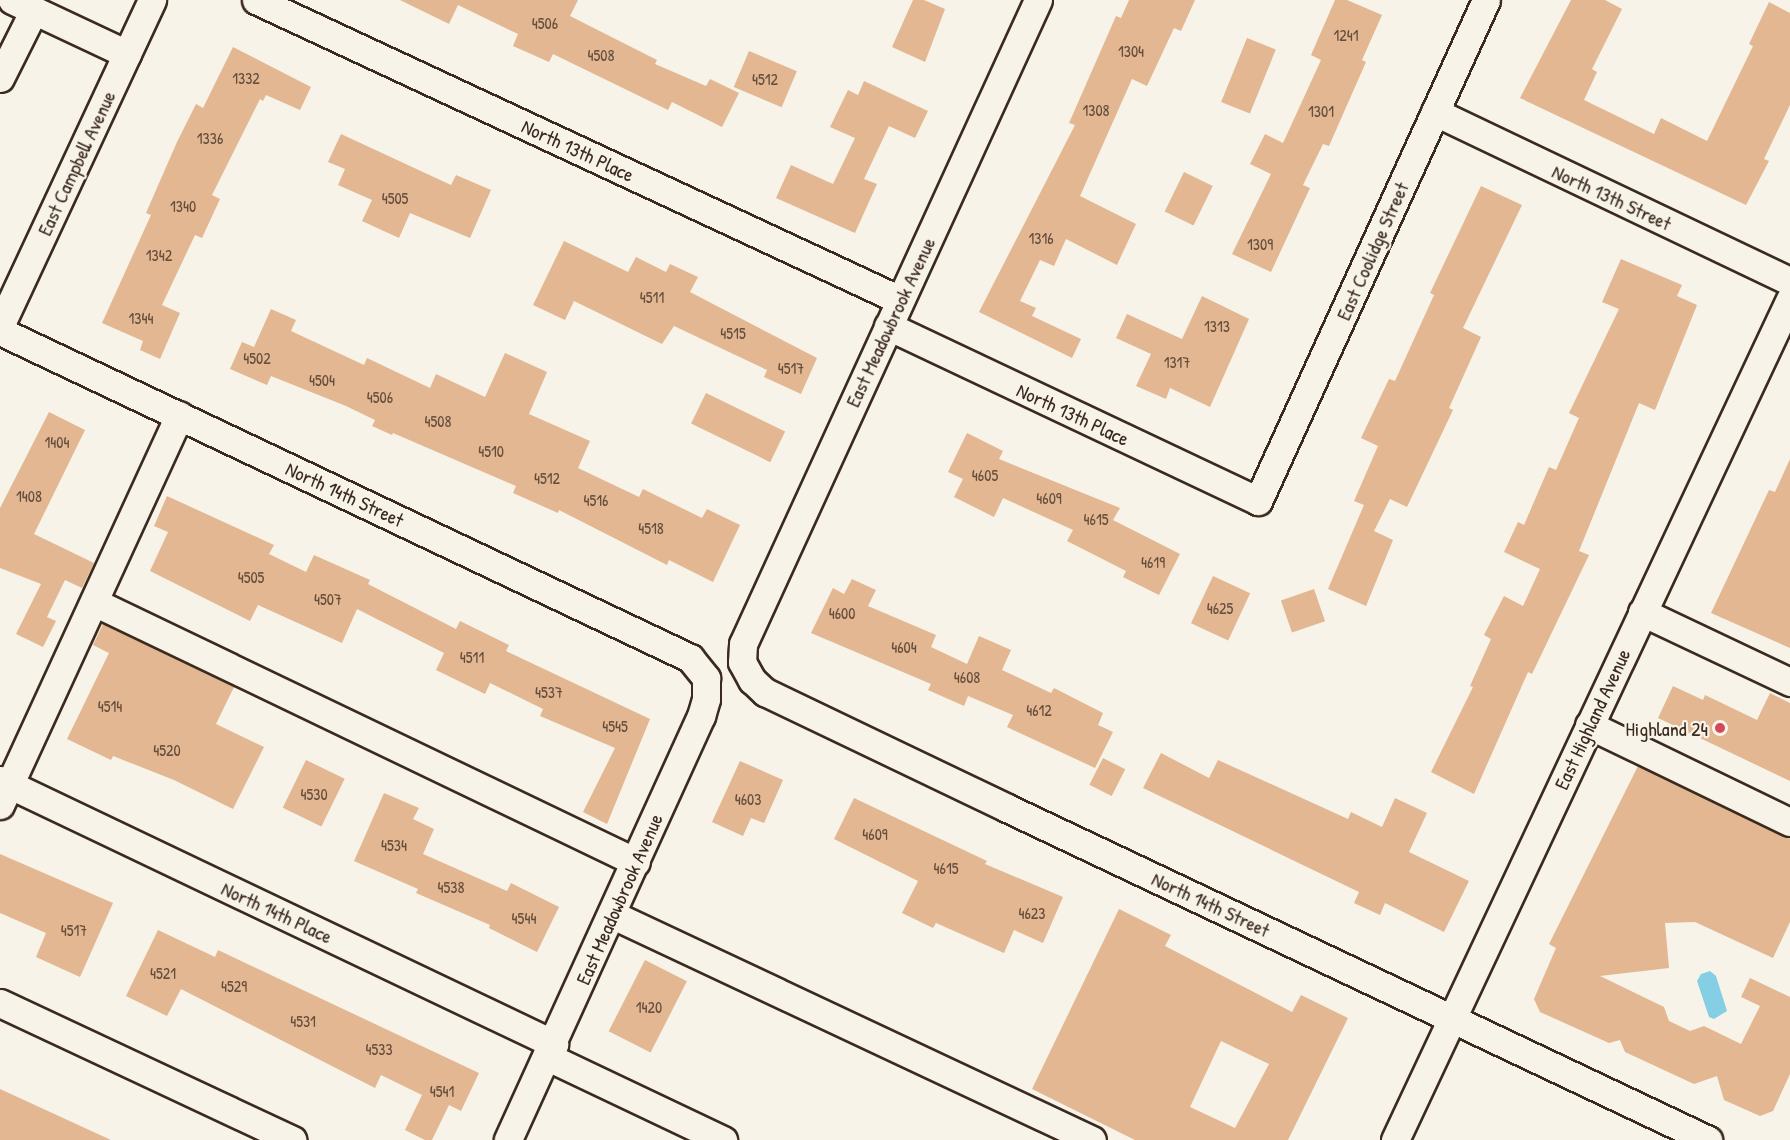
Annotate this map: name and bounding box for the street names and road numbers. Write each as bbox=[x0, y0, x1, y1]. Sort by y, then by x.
street label: East Campbell Avenue bbox=[32, 87, 120, 239]
street label: North 13th Place bbox=[518, 114, 638, 186]
street label: North 13th Street bbox=[1548, 159, 1676, 235]
street label: East Coolidge Street bbox=[1331, 178, 1413, 324]
street label: East Meadowbrook Avenue bbox=[840, 233, 940, 411]
street label: North 13th Place bbox=[1013, 378, 1133, 450]
street label: North 14th Street bbox=[282, 456, 408, 532]
street label: East Highland Avenue bbox=[1549, 645, 1635, 793]
street label: East Meadowbrook Avenue bbox=[571, 810, 667, 988]
street label: North 14th Street bbox=[1148, 866, 1274, 942]
street label: North 14th Place bbox=[218, 876, 336, 948]

